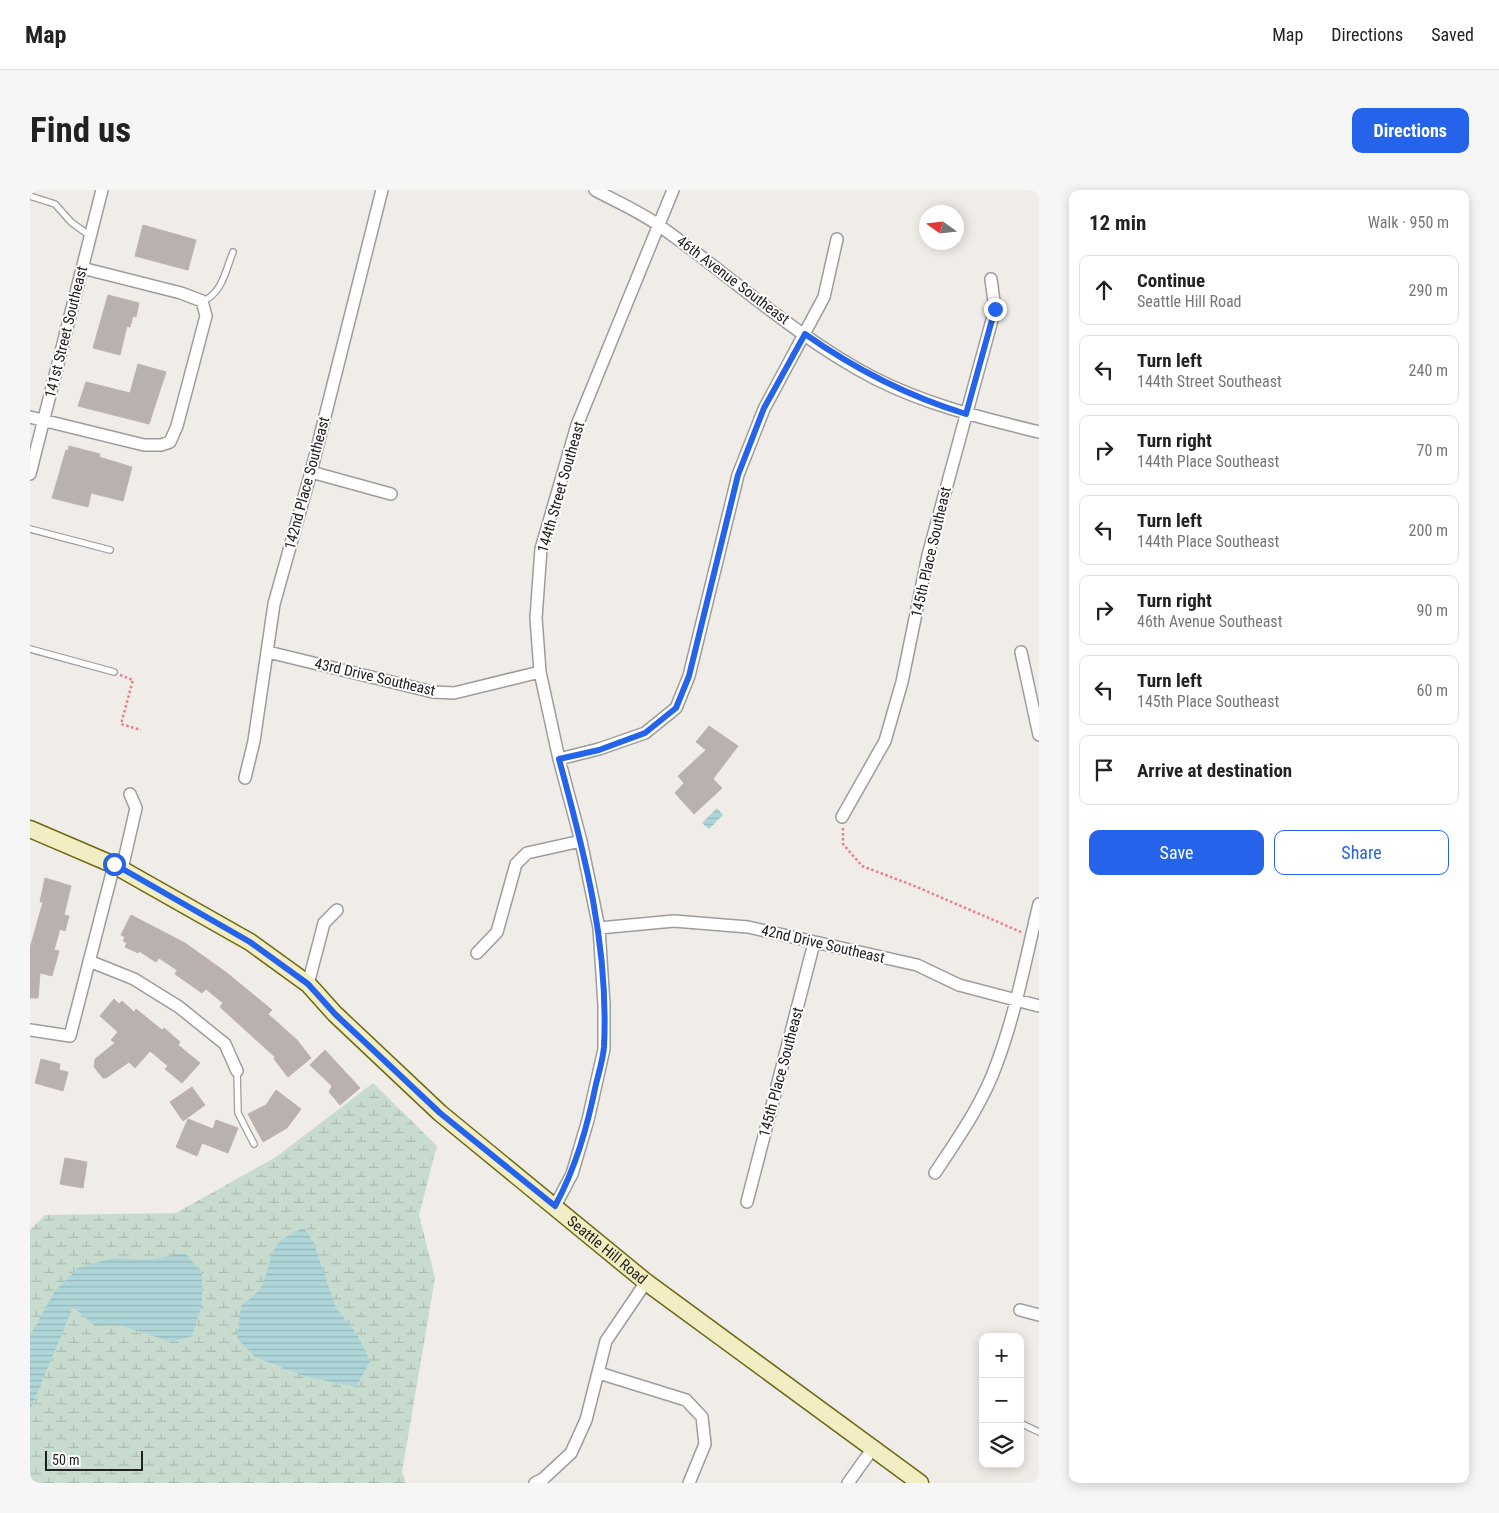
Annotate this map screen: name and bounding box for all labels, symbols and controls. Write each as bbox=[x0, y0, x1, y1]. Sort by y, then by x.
text: Map bbox=[25, 21, 66, 49]
text: Map bbox=[1272, 24, 1303, 45]
text: Directions bbox=[1331, 24, 1403, 45]
text: Saved bbox=[1431, 24, 1474, 45]
button: Directions bbox=[1352, 108, 1469, 153]
text: Find us bbox=[30, 110, 131, 151]
north arrow bbox=[919, 205, 964, 250]
text: 12 min bbox=[1089, 211, 1146, 235]
text: Walk · 950 m bbox=[1368, 213, 1449, 232]
street label: 46th Avenue Southeast bbox=[673, 232, 793, 328]
street label: 141st Street Southeast bbox=[41, 264, 91, 400]
text: Continue bbox=[1137, 269, 1205, 292]
icon: ahead bbox=[1090, 276, 1118, 304]
text: 290 m bbox=[1409, 281, 1448, 300]
text: Seattle Hill Road bbox=[1137, 292, 1242, 311]
route end bbox=[984, 298, 1007, 321]
text: Turn left bbox=[1137, 349, 1202, 372]
icon: left bbox=[1090, 356, 1118, 384]
text: 240 m bbox=[1409, 361, 1448, 380]
text: 144th Street Southeast bbox=[1137, 372, 1282, 391]
street label: 142nd Place Southeast bbox=[281, 415, 333, 551]
street label: 144th Street Southeast bbox=[534, 419, 588, 555]
text: Turn right bbox=[1137, 429, 1212, 452]
icon: right bbox=[1090, 436, 1118, 464]
text: 70 m bbox=[1416, 441, 1448, 460]
text: 144th Place Southeast bbox=[1137, 452, 1279, 471]
street label: 145th Place Southeast bbox=[907, 485, 955, 619]
text: Turn left bbox=[1137, 509, 1202, 532]
icon: left bbox=[1090, 516, 1118, 544]
text: 200 m bbox=[1409, 521, 1448, 540]
text: 144th Place Southeast bbox=[1137, 532, 1279, 551]
text: Turn right bbox=[1137, 589, 1212, 612]
icon: right bbox=[1090, 596, 1118, 624]
text: 90 m bbox=[1416, 601, 1448, 620]
text: 46th Avenue Southeast bbox=[1137, 612, 1282, 631]
street label: 43rd Drive Southeast bbox=[313, 654, 437, 700]
text: Turn left bbox=[1137, 669, 1202, 692]
icon: left bbox=[1090, 676, 1118, 704]
text: 60 m bbox=[1416, 681, 1448, 700]
text: 145th Place Southeast bbox=[1137, 692, 1279, 711]
icon: arrive bbox=[1090, 756, 1118, 784]
text: Arrive at destination bbox=[1137, 759, 1292, 782]
button: Save bbox=[1089, 830, 1264, 875]
button: Share bbox=[1274, 830, 1449, 875]
route start bbox=[103, 853, 126, 876]
street label: 42nd Drive Southeast bbox=[760, 921, 886, 967]
street label: 145th Place Southeast bbox=[755, 1005, 807, 1139]
street label: Seattle Hill Road bbox=[563, 1212, 651, 1288]
map controls bbox=[979, 1333, 1024, 1468]
button: + bbox=[979, 1333, 1024, 1378]
button: − bbox=[979, 1378, 1024, 1423]
button: layers bbox=[979, 1423, 1024, 1468]
scale bar bbox=[45, 1448, 142, 1471]
text: 50 m bbox=[52, 1452, 80, 1468]

